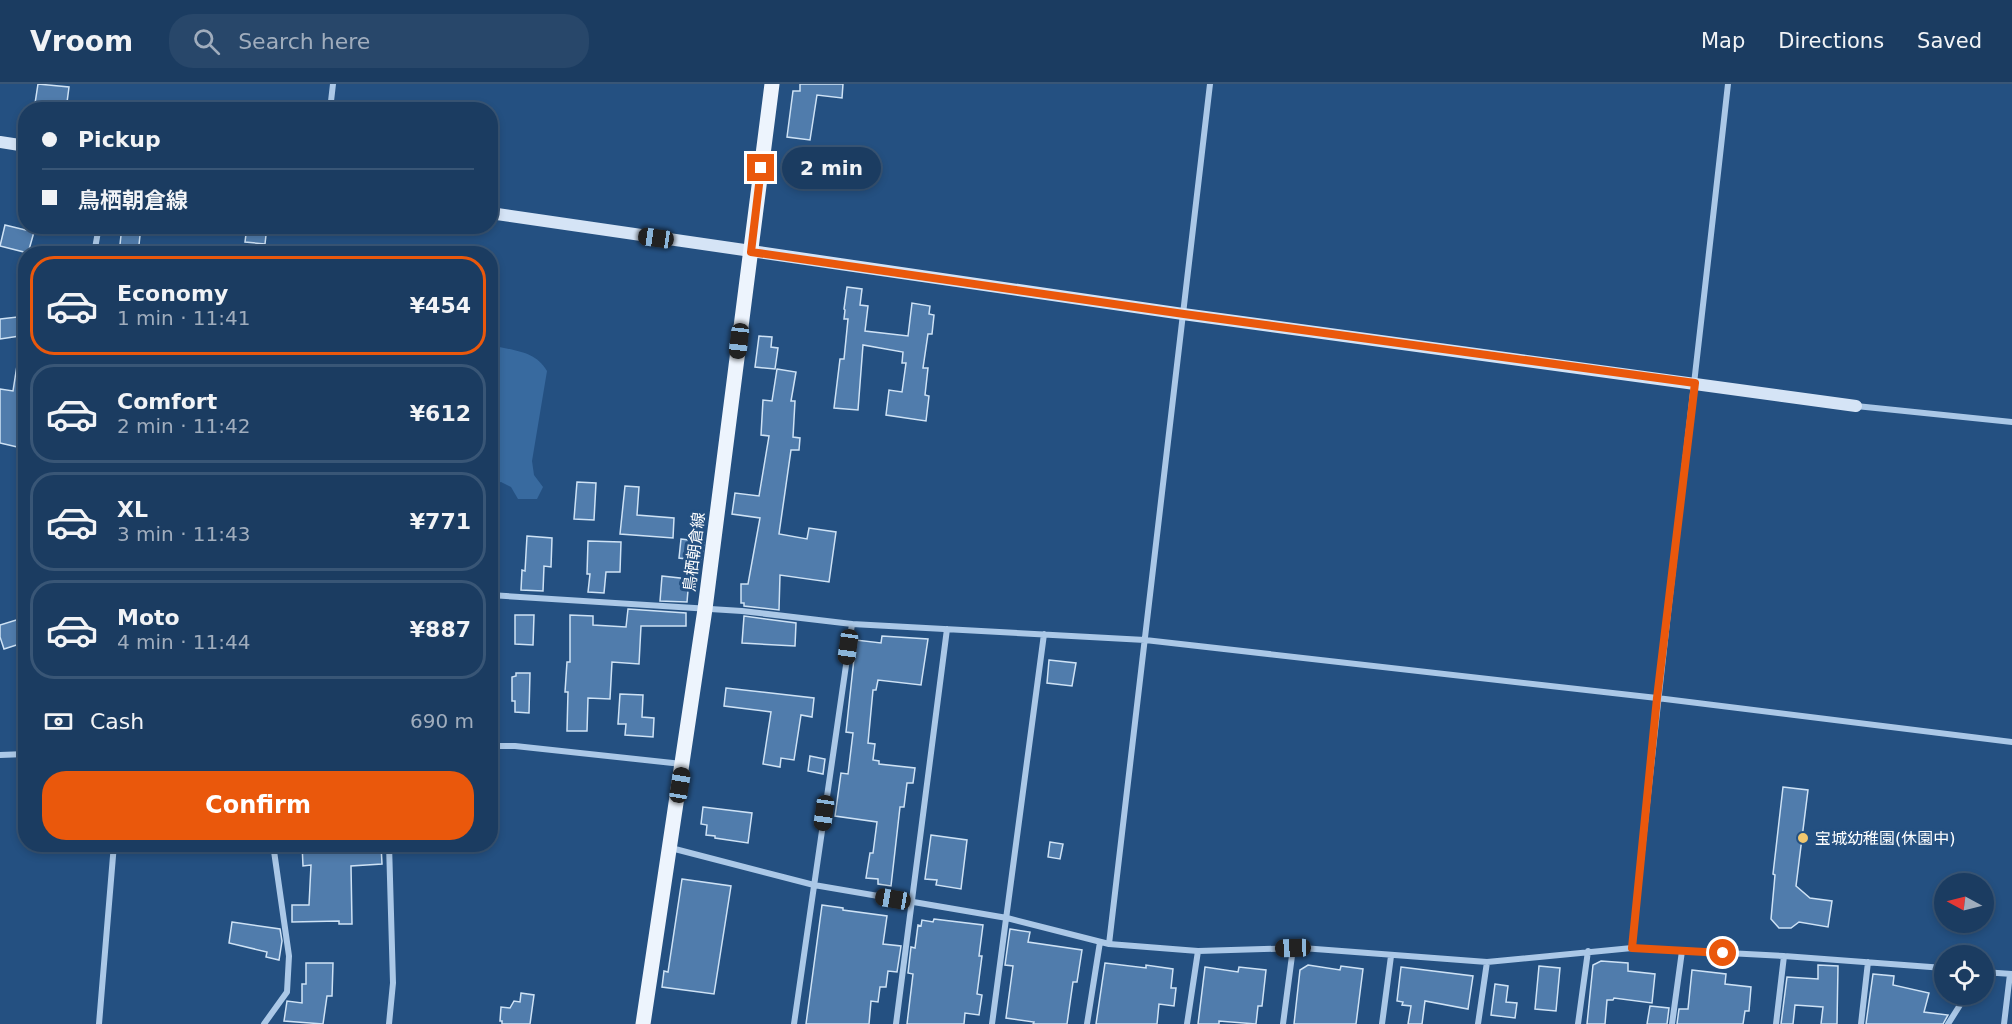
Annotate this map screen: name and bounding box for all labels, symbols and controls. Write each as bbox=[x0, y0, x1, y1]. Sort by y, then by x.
search box bbox=[169, 14, 589, 68]
text: Vroom bbox=[30, 25, 133, 58]
icon: search bbox=[190, 25, 223, 58]
text: Search here bbox=[238, 29, 370, 54]
text: Map bbox=[1701, 29, 1745, 53]
text: Directions bbox=[1778, 29, 1884, 53]
text: Saved bbox=[1917, 29, 1982, 53]
text: Pickup bbox=[78, 127, 161, 152]
callout: 2 min bbox=[782, 147, 881, 189]
route end bbox=[747, 154, 774, 181]
text: 2 min bbox=[800, 156, 863, 180]
text: 鳥栖朝倉線 bbox=[78, 188, 188, 213]
car bbox=[637, 227, 675, 249]
icon: car bbox=[45, 279, 99, 333]
text: Economy bbox=[117, 281, 228, 306]
text: ¥454 bbox=[410, 293, 471, 318]
text: 1 min · 11:41 bbox=[117, 306, 251, 330]
car bbox=[728, 322, 750, 360]
icon: car bbox=[45, 387, 99, 441]
text: Comfort bbox=[117, 389, 217, 414]
text: ¥612 bbox=[410, 401, 471, 426]
text: 2 min · 11:42 bbox=[117, 414, 251, 438]
icon: car bbox=[45, 495, 99, 549]
text: XL bbox=[117, 497, 148, 522]
text: ¥771 bbox=[410, 509, 471, 534]
street label: 鳥栖朝倉線 bbox=[680, 511, 708, 593]
text: 3 min · 11:43 bbox=[117, 522, 251, 546]
icon: car bbox=[45, 603, 99, 657]
text: Moto bbox=[117, 605, 180, 630]
text: ¥887 bbox=[410, 617, 471, 642]
car bbox=[837, 628, 859, 666]
text: 4 min · 11:44 bbox=[117, 630, 251, 654]
icon: cash bbox=[42, 705, 75, 738]
text: Cash bbox=[90, 709, 144, 734]
text: 690 m bbox=[410, 709, 474, 733]
car bbox=[668, 766, 692, 804]
button: Confirm bbox=[42, 771, 474, 840]
car bbox=[813, 794, 835, 832]
place label: 宝城幼稚園(休園中) bbox=[1815, 829, 1956, 848]
marker: 宝城幼稚園(休園中) bbox=[1796, 831, 1810, 845]
north arrow bbox=[1934, 873, 1994, 933]
map controls bbox=[1934, 873, 1994, 1005]
car bbox=[874, 887, 912, 911]
car bbox=[1275, 938, 1311, 958]
route start bbox=[1709, 939, 1736, 966]
button: locate bbox=[1934, 945, 1994, 1005]

